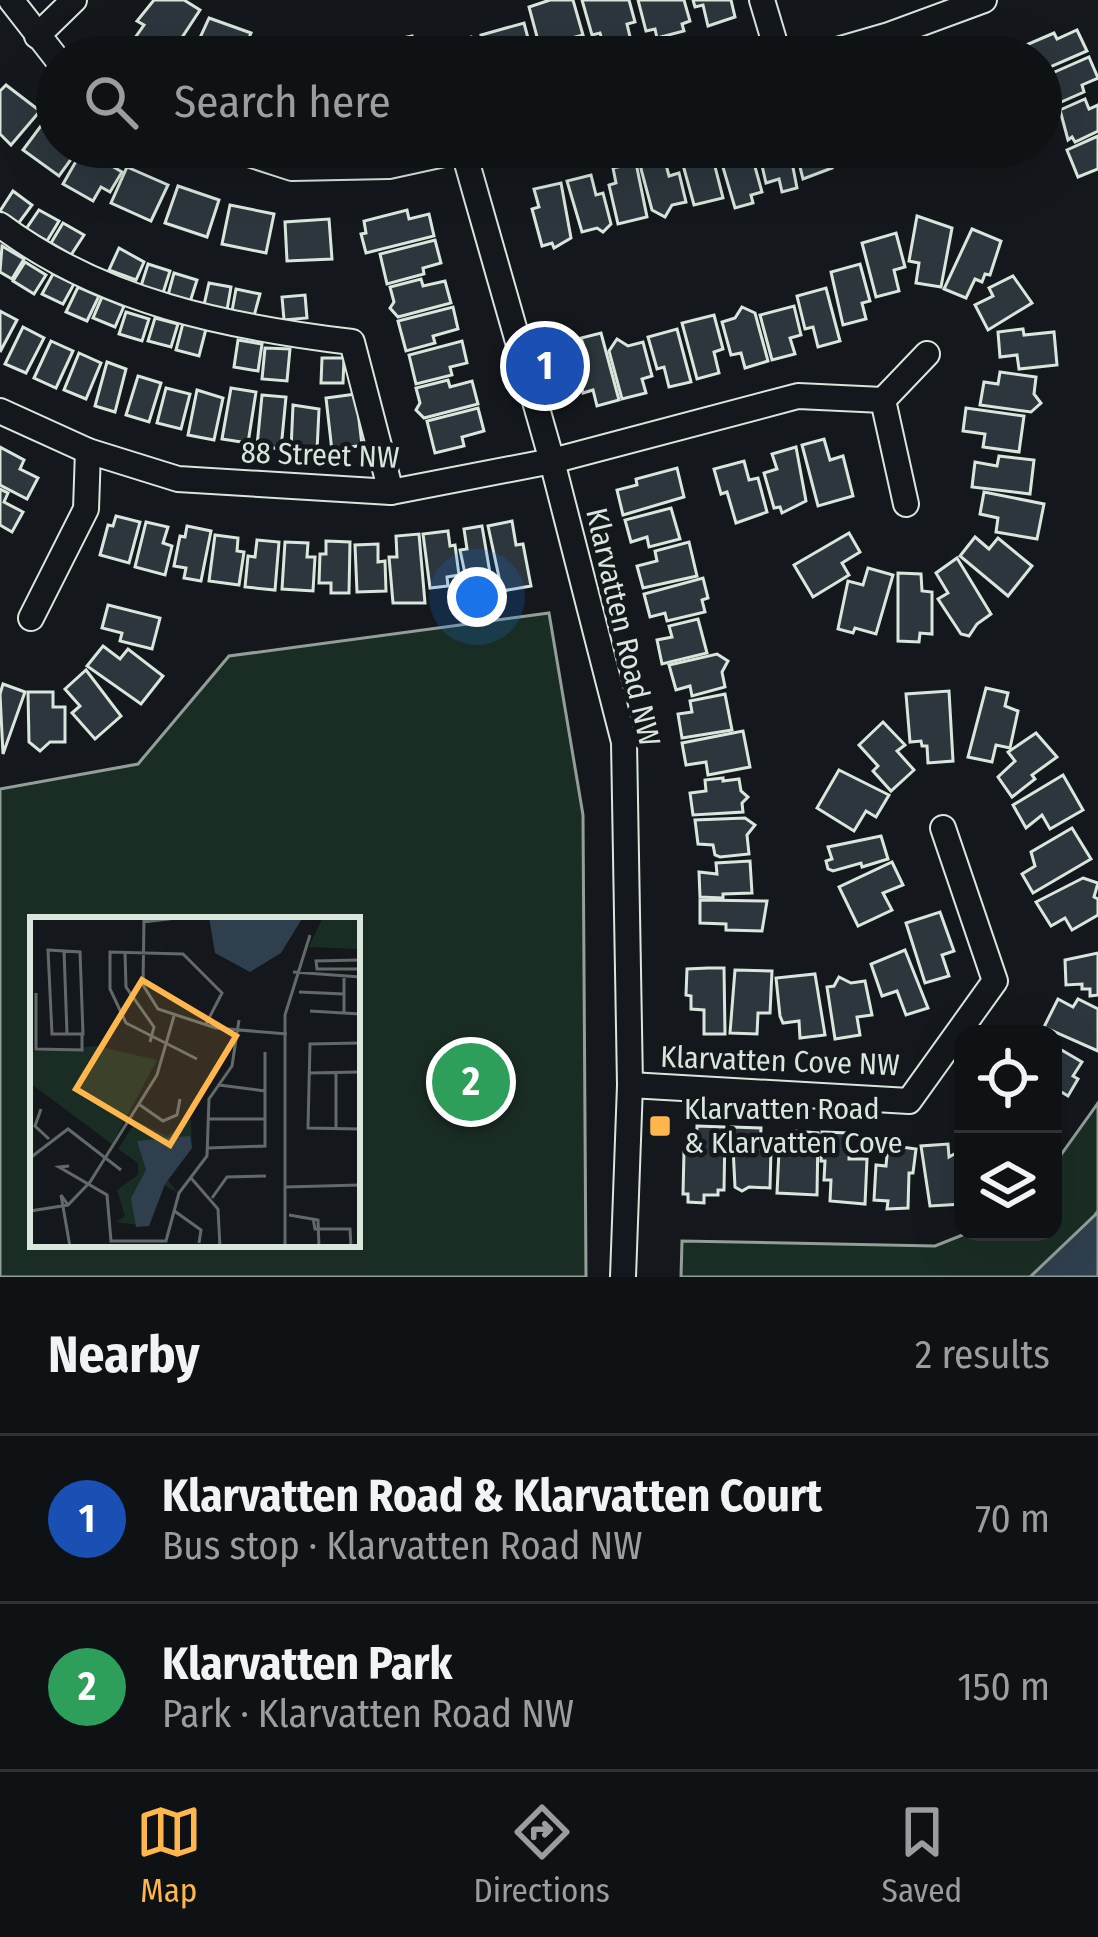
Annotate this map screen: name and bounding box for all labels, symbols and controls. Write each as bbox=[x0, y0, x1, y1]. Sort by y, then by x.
search box bbox=[36, 36, 1062, 168]
icon: search bbox=[78, 69, 144, 135]
text: Search here bbox=[174, 75, 391, 129]
pin: 1 bbox=[506, 321, 584, 411]
street label: 88 Street NW bbox=[240, 434, 400, 476]
street label: Klarvatten Road NW bbox=[578, 504, 668, 750]
your location bbox=[447, 567, 507, 627]
inset map bbox=[30, 917, 360, 1247]
map controls bbox=[954, 1025, 1062, 1241]
button: locate bbox=[954, 1025, 1062, 1133]
pin: 2 bbox=[432, 1037, 510, 1127]
street label: Klarvatten Cove NW bbox=[660, 1039, 900, 1083]
place label: Klarvatten Road & Klarvatten Cove bbox=[684, 1091, 903, 1161]
marker: Klarvatten Road & Klarvatten Cove bbox=[647, 1113, 673, 1139]
button: layers bbox=[954, 1133, 1062, 1241]
text: Nearby bbox=[48, 1324, 200, 1386]
text: 2 results bbox=[915, 1332, 1050, 1378]
text: Klarvatten Road & Klarvatten Court bbox=[162, 1469, 822, 1523]
text: 1 bbox=[79, 1496, 95, 1542]
text: 70 m bbox=[975, 1496, 1050, 1542]
text: Bus stop · Klarvatten Road NW bbox=[162, 1523, 642, 1569]
text: Klarvatten Park bbox=[162, 1637, 452, 1691]
text: 2 bbox=[78, 1664, 96, 1710]
text: 150 m bbox=[957, 1664, 1050, 1710]
text: Park · Klarvatten Road NW bbox=[162, 1691, 574, 1737]
tab: Map bbox=[136, 1799, 202, 1911]
tab: Directions bbox=[473, 1799, 610, 1911]
tab: Saved bbox=[882, 1799, 962, 1911]

